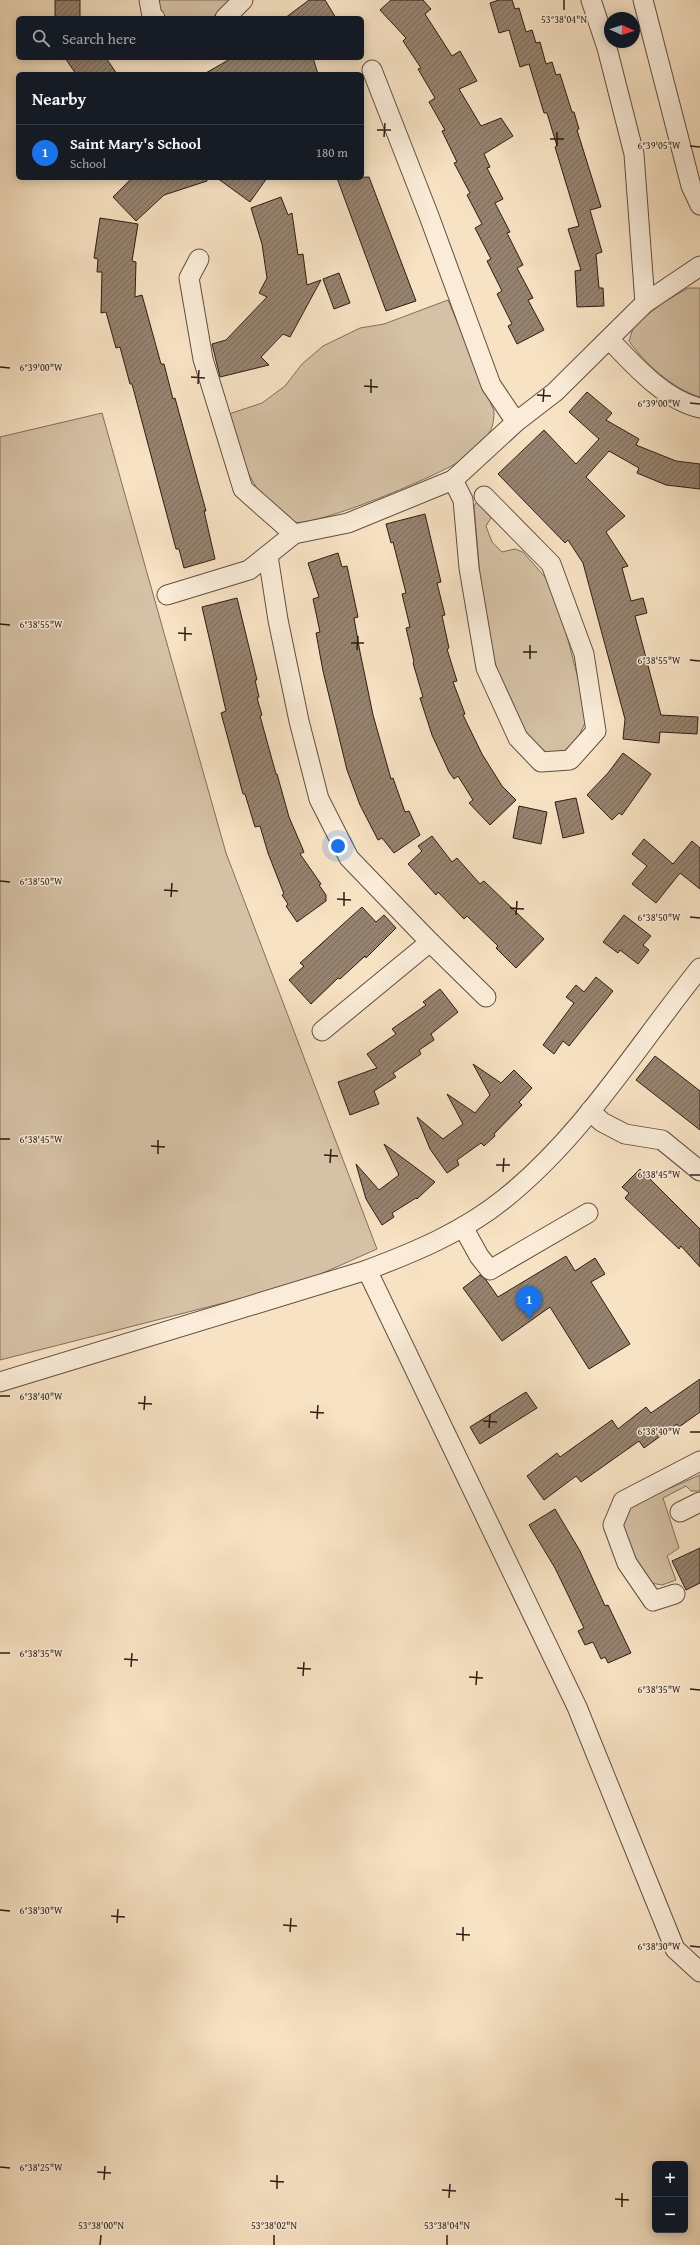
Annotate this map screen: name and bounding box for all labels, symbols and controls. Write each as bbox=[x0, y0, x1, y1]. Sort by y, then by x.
text: 53°38'04"N bbox=[541, 12, 587, 27]
north arrow bbox=[604, 12, 640, 48]
search box bbox=[16, 16, 364, 60]
icon: search bbox=[30, 27, 52, 49]
text: Search here bbox=[62, 28, 136, 49]
text: Nearby bbox=[32, 86, 86, 111]
text: Saint Mary's School bbox=[70, 133, 201, 154]
text: 6°39'05"W bbox=[637, 138, 681, 153]
text: 1 bbox=[42, 143, 48, 162]
text: 180 m bbox=[316, 143, 348, 162]
text: School bbox=[70, 154, 106, 173]
text: 6°39'00"W bbox=[19, 360, 63, 375]
text: 6°39'00"W bbox=[637, 396, 681, 411]
text: 6°38'55"W bbox=[19, 617, 63, 632]
text: 6°38'55"W bbox=[637, 653, 681, 668]
your location bbox=[328, 836, 348, 856]
text: 6°38'50"W bbox=[19, 874, 63, 889]
text: 6°38'50"W bbox=[637, 910, 681, 925]
text: 6°38'45"W bbox=[19, 1132, 63, 1147]
text: 6°38'45"W bbox=[637, 1167, 681, 1182]
pin: 1 bbox=[516, 1286, 542, 1319]
text: 6°38'40"W bbox=[19, 1389, 63, 1404]
text: 6°38'40"W bbox=[637, 1424, 681, 1439]
text: 6°38'35"W bbox=[19, 1646, 63, 1661]
text: 6°38'35"W bbox=[637, 1682, 681, 1697]
text: 6°38'30"W bbox=[19, 1903, 63, 1918]
text: 6°38'30"W bbox=[637, 1939, 681, 1954]
text: 6°38'25"W bbox=[19, 2160, 63, 2175]
map controls bbox=[652, 2161, 688, 2233]
button: + bbox=[652, 2161, 688, 2197]
button: − bbox=[652, 2197, 688, 2233]
text: 53°38'00"N bbox=[78, 2218, 124, 2233]
text: 53°38'02"N bbox=[251, 2218, 297, 2233]
text: 53°38'04"N bbox=[424, 2218, 470, 2233]

